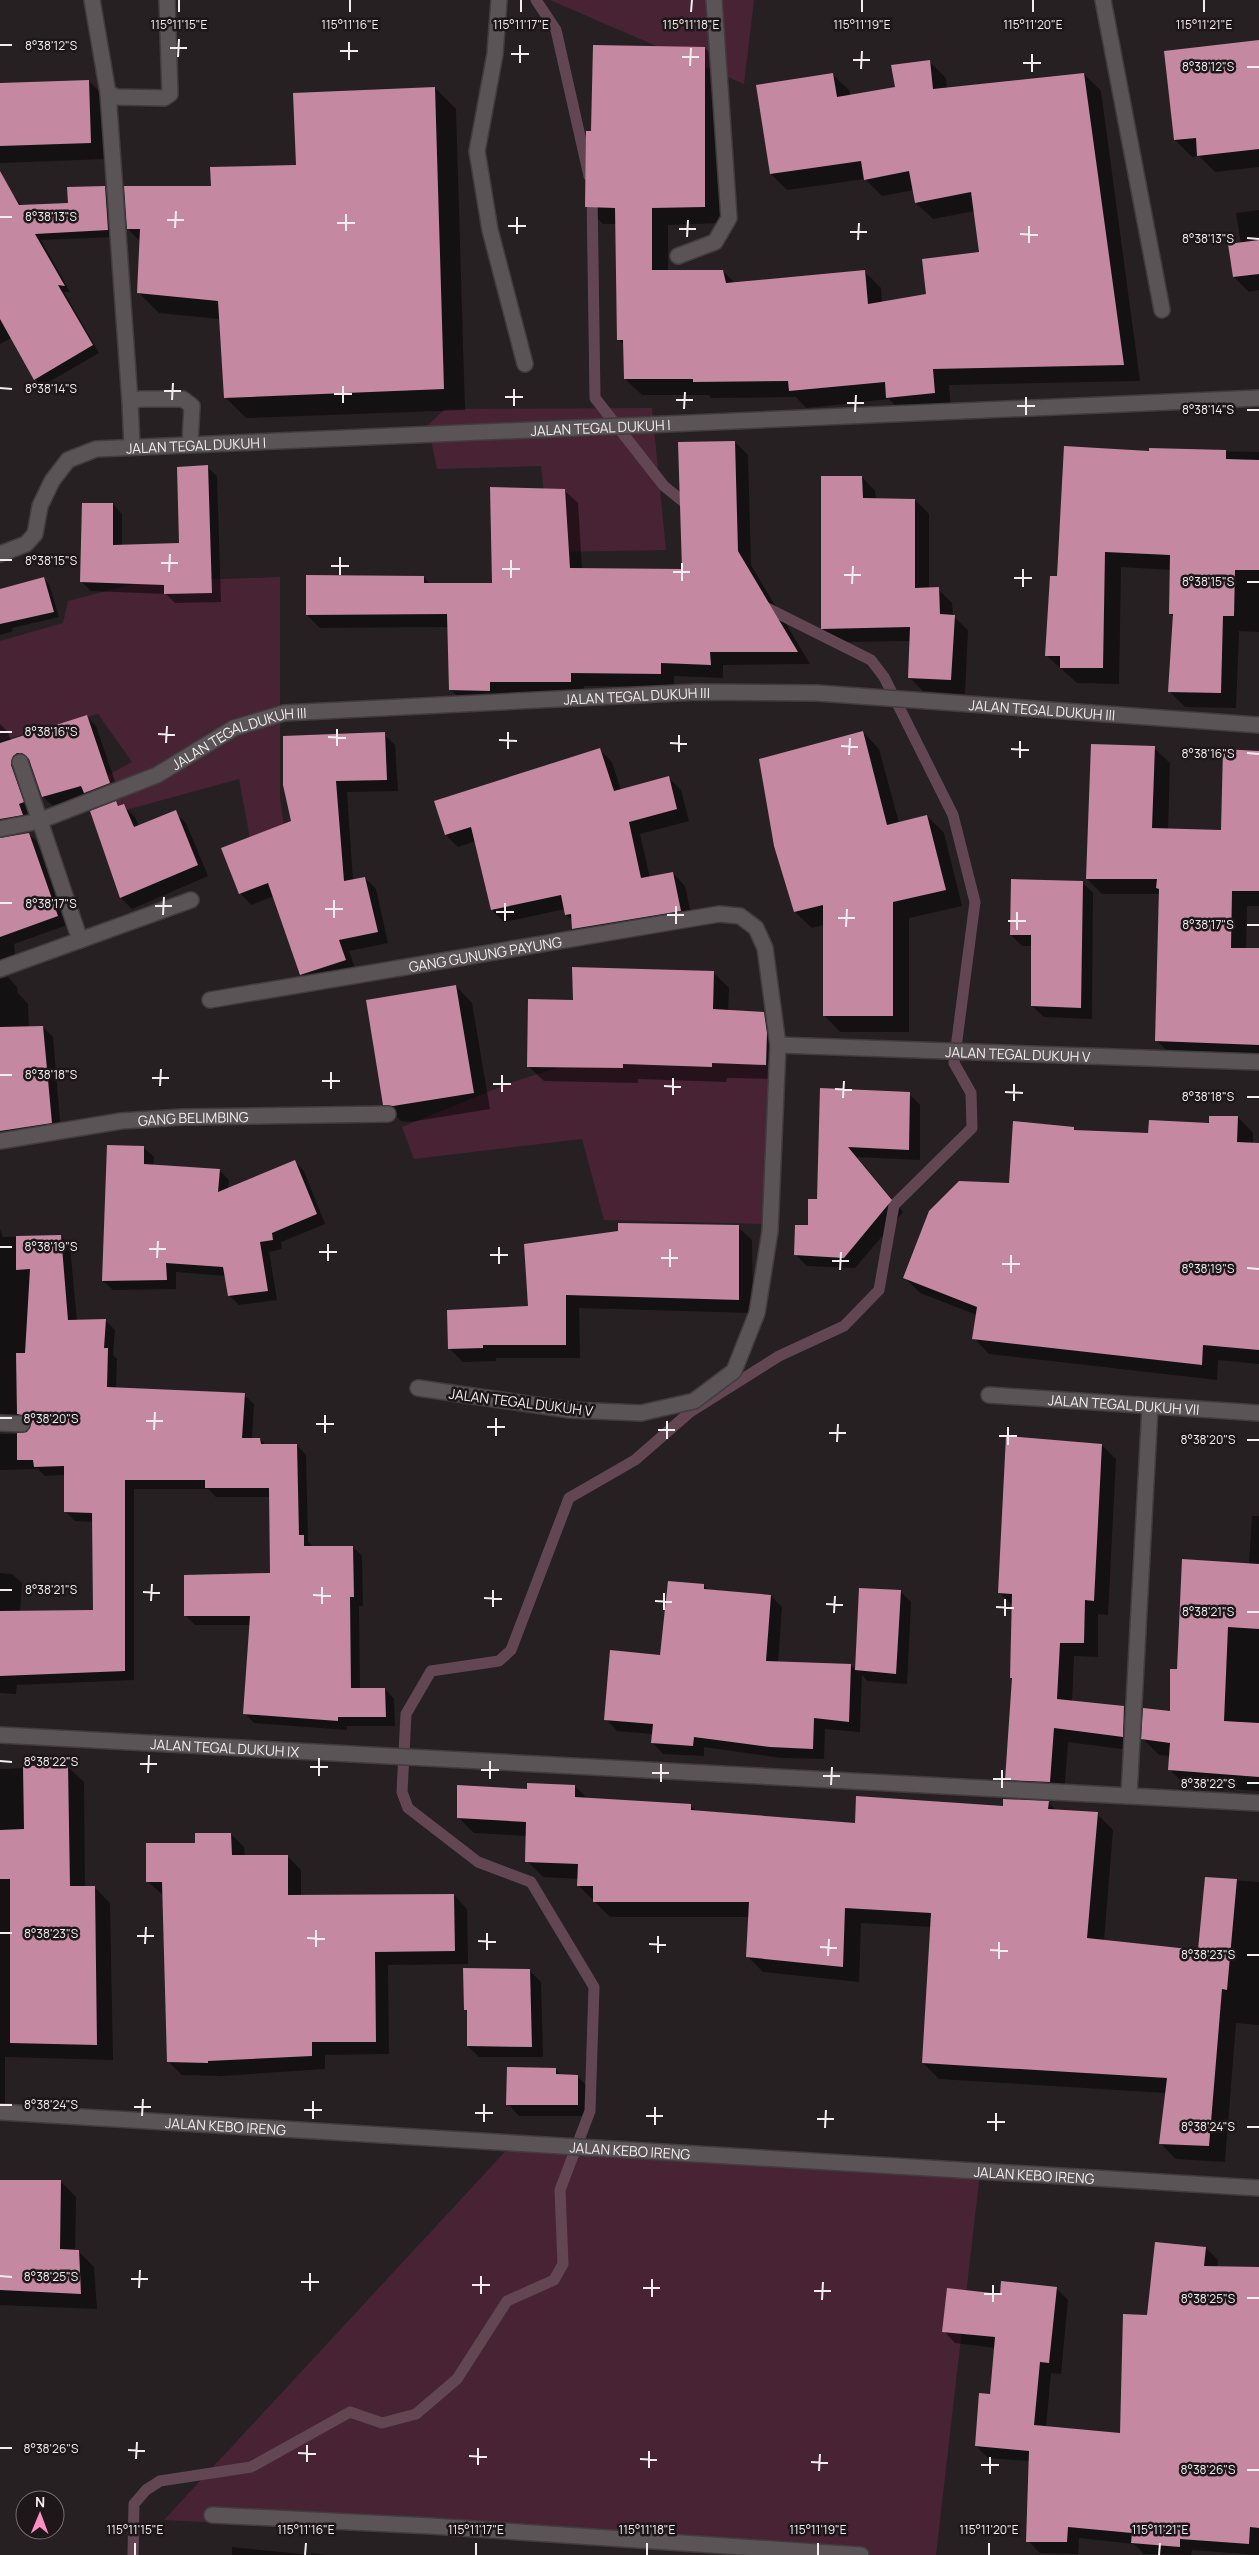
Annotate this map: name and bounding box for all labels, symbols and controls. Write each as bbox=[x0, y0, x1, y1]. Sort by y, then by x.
text: 115°11'15"E bbox=[151, 16, 208, 33]
text: 115°11'16"E bbox=[321, 16, 379, 33]
text: 115°11'17"E bbox=[493, 16, 549, 33]
text: 115°11'18"E bbox=[663, 16, 720, 33]
text: 115°11'19"E bbox=[833, 16, 891, 33]
text: 115°11'20"E bbox=[1003, 16, 1063, 33]
text: 115°11'21"E bbox=[1176, 16, 1232, 33]
text: 8°38'12"S bbox=[25, 37, 77, 54]
text: 8°38'12"S bbox=[1182, 58, 1234, 75]
text: 8°38'13"S bbox=[25, 208, 77, 225]
text: 8°38'13"S bbox=[1182, 230, 1234, 247]
text: 8°38'14"S bbox=[25, 380, 77, 397]
text: 8°38'14"S bbox=[1182, 401, 1234, 418]
street label: JALAN TEGAL DUKUH I bbox=[530, 414, 671, 439]
street label: JALAN TEGAL DUKUH I bbox=[125, 432, 266, 457]
text: 8°38'15"S bbox=[25, 552, 77, 569]
text: 8°38'15"S bbox=[1182, 573, 1234, 590]
street label: JALAN TEGAL DUKUH III bbox=[563, 682, 710, 708]
street label: JALAN TEGAL DUKUH III bbox=[968, 695, 1116, 724]
street label: JALAN TEGAL DUKUH III bbox=[168, 702, 307, 774]
text: 8°38'16"S bbox=[25, 723, 77, 740]
text: 8°38'16"S bbox=[1182, 745, 1234, 762]
text: 8°38'17"S bbox=[25, 895, 77, 912]
text: 8°38'17"S bbox=[1182, 916, 1234, 933]
street label: GANG GUNUNG PAYUNG bbox=[407, 931, 563, 976]
street label: JALAN TEGAL DUKUH V bbox=[945, 1041, 1091, 1066]
text: 8°38'18"S bbox=[25, 1066, 77, 1083]
text: 8°38'18"S bbox=[1182, 1088, 1234, 1105]
street label: GANG BELIMBING bbox=[137, 1107, 249, 1129]
text: 8°38'19"S bbox=[25, 1238, 77, 1255]
text: 8°38'19"S bbox=[1182, 1260, 1234, 1277]
street label: JALAN TEGAL DUKUH V bbox=[448, 1384, 595, 1420]
street label: JALAN TEGAL DUKUH VII bbox=[1047, 1389, 1200, 1419]
text: 8°38'20"S bbox=[24, 1410, 78, 1427]
text: 8°38'20"S bbox=[1181, 1431, 1235, 1448]
text: 8°38'21"S bbox=[25, 1581, 77, 1598]
text: 8°38'21"S bbox=[1182, 1603, 1234, 1620]
street label: JALAN TEGAL DUKUH IX bbox=[150, 1734, 300, 1761]
text: 8°38'22"S bbox=[24, 1753, 78, 1770]
text: 8°38'22"S bbox=[1181, 1775, 1235, 1792]
text: 8°38'23"S bbox=[24, 1925, 78, 1942]
text: 8°38'23"S bbox=[1181, 1946, 1235, 1963]
text: 8°38'24"S bbox=[24, 2096, 78, 2113]
street label: JALAN KEBO IRENG bbox=[165, 2112, 287, 2139]
text: 8°38'24"S bbox=[1181, 2118, 1235, 2135]
street label: JALAN KEBO IRENG bbox=[569, 2137, 691, 2163]
street label: JALAN KEBO IRENG bbox=[973, 2161, 1095, 2188]
text: 8°38'25"S bbox=[24, 2268, 78, 2285]
text: 8°38'25"S bbox=[1181, 2290, 1235, 2307]
text: 8°38'26"S bbox=[24, 2440, 78, 2457]
text: 8°38'26"S bbox=[1181, 2461, 1235, 2478]
north arrow bbox=[15, 2490, 65, 2540]
text: N bbox=[35, 2492, 45, 2511]
text: 115°11'15"E bbox=[107, 2521, 164, 2538]
text: 115°11'16"E bbox=[277, 2521, 335, 2538]
text: 115°11'17"E bbox=[448, 2521, 504, 2538]
text: 115°11'18"E bbox=[619, 2521, 676, 2538]
text: 115°11'19"E bbox=[789, 2521, 847, 2538]
text: 115°11'20"E bbox=[959, 2521, 1019, 2538]
text: 115°11'21"E bbox=[1132, 2521, 1188, 2538]

